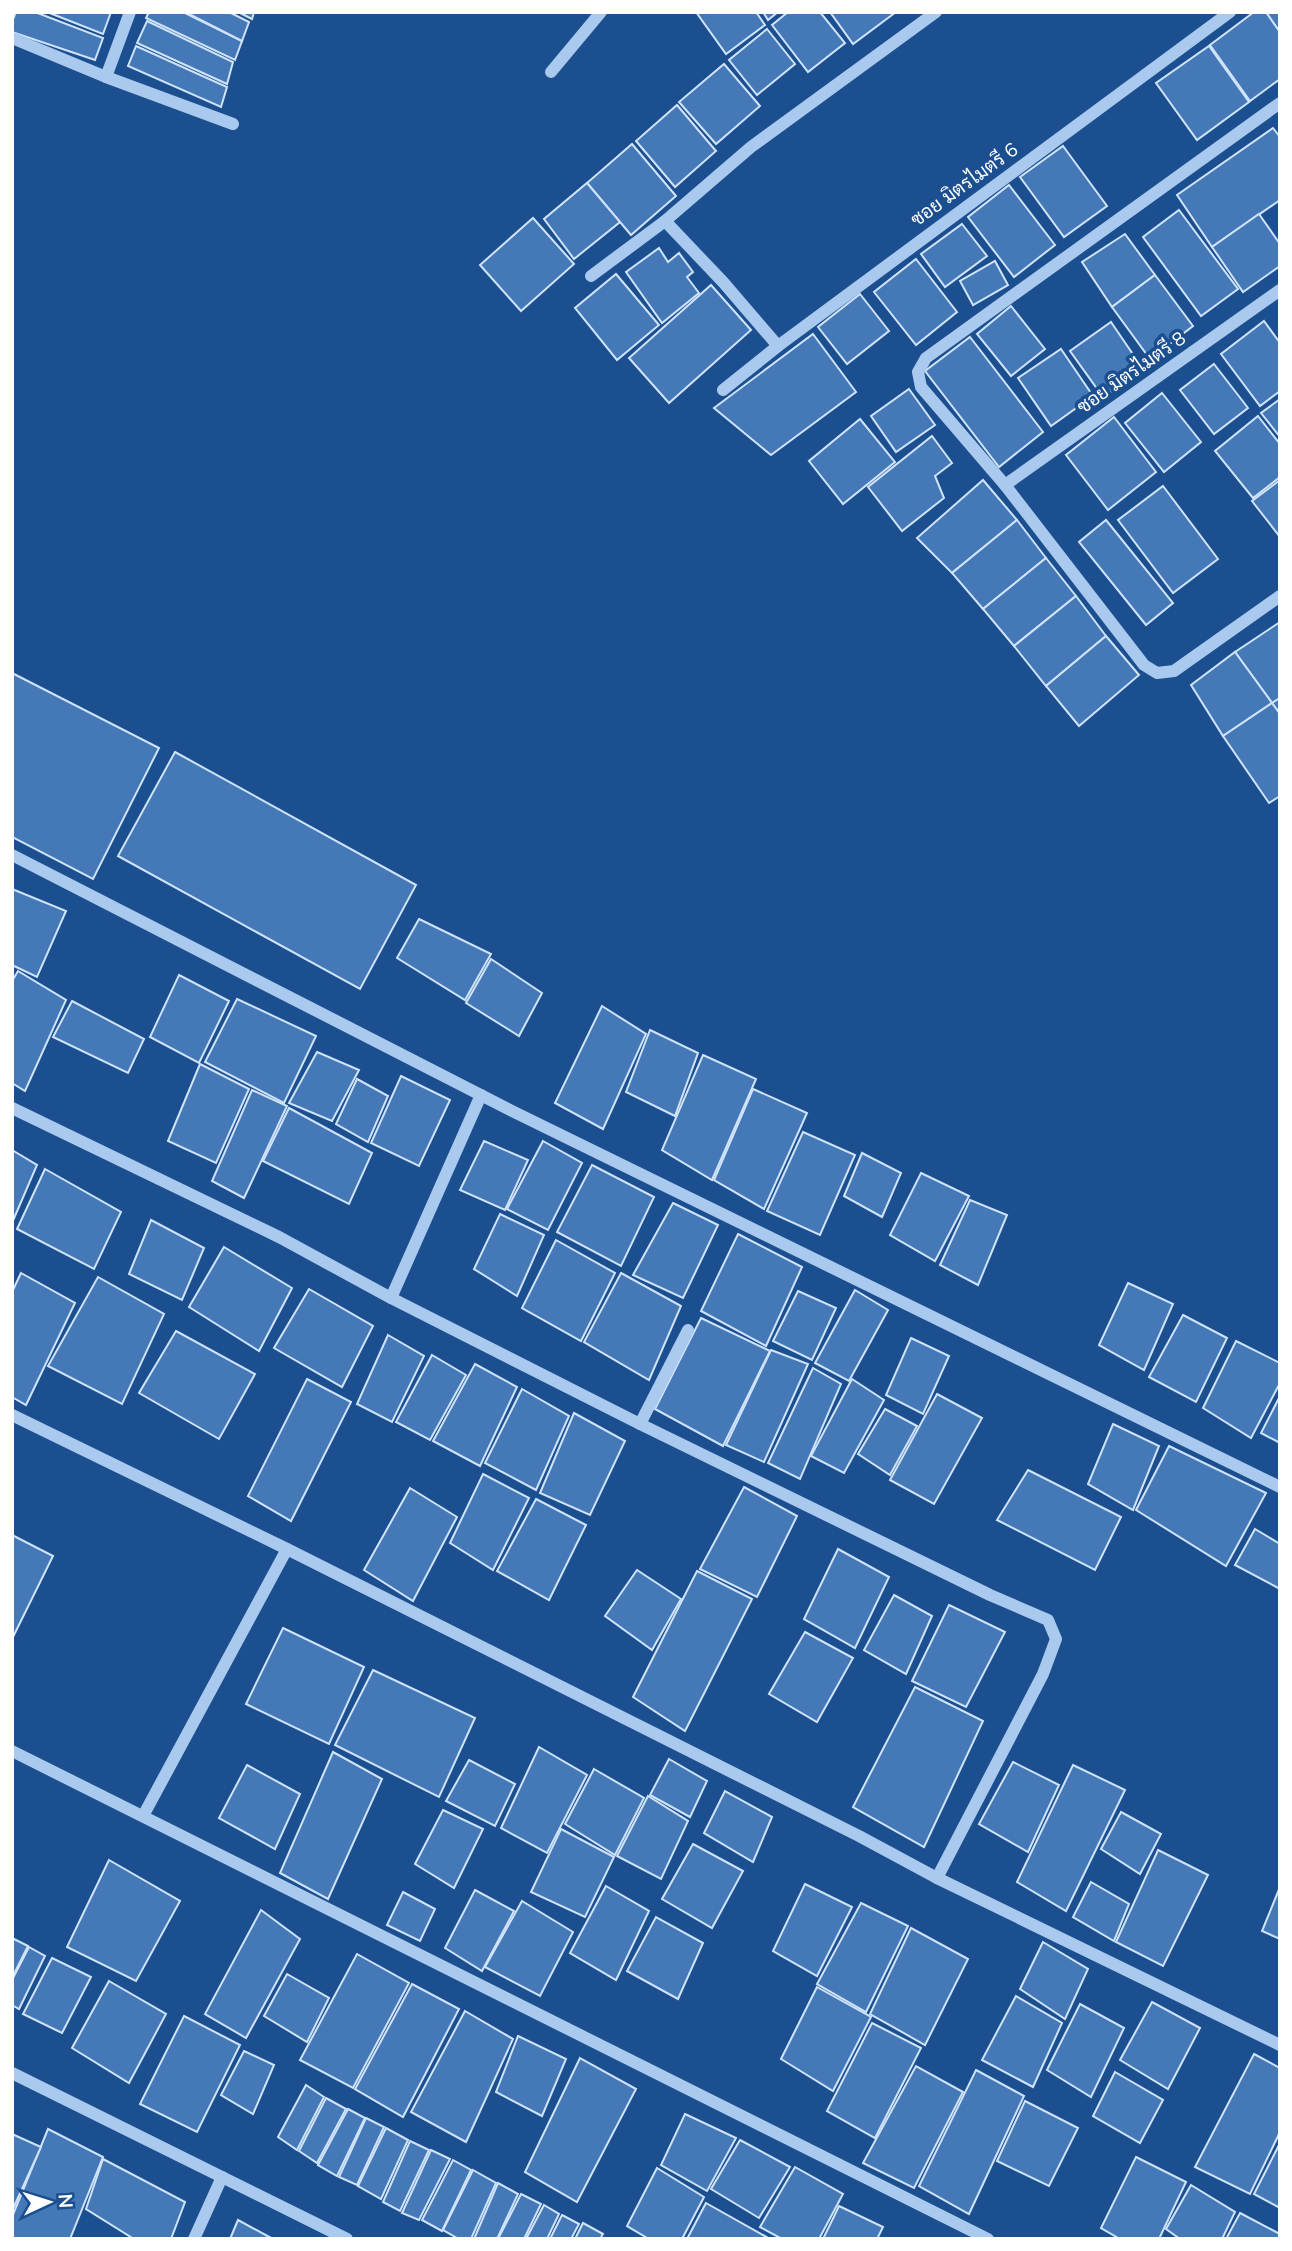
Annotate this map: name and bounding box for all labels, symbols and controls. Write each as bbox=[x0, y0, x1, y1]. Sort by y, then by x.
street label: ซอย มิตรไมตรี 6 bbox=[905, 137, 1023, 231]
street label: ซอย มิตรไมตรี 8 bbox=[1072, 326, 1190, 418]
north arrow bbox=[14, 2167, 84, 2237]
text: N bbox=[53, 2193, 78, 2209]

